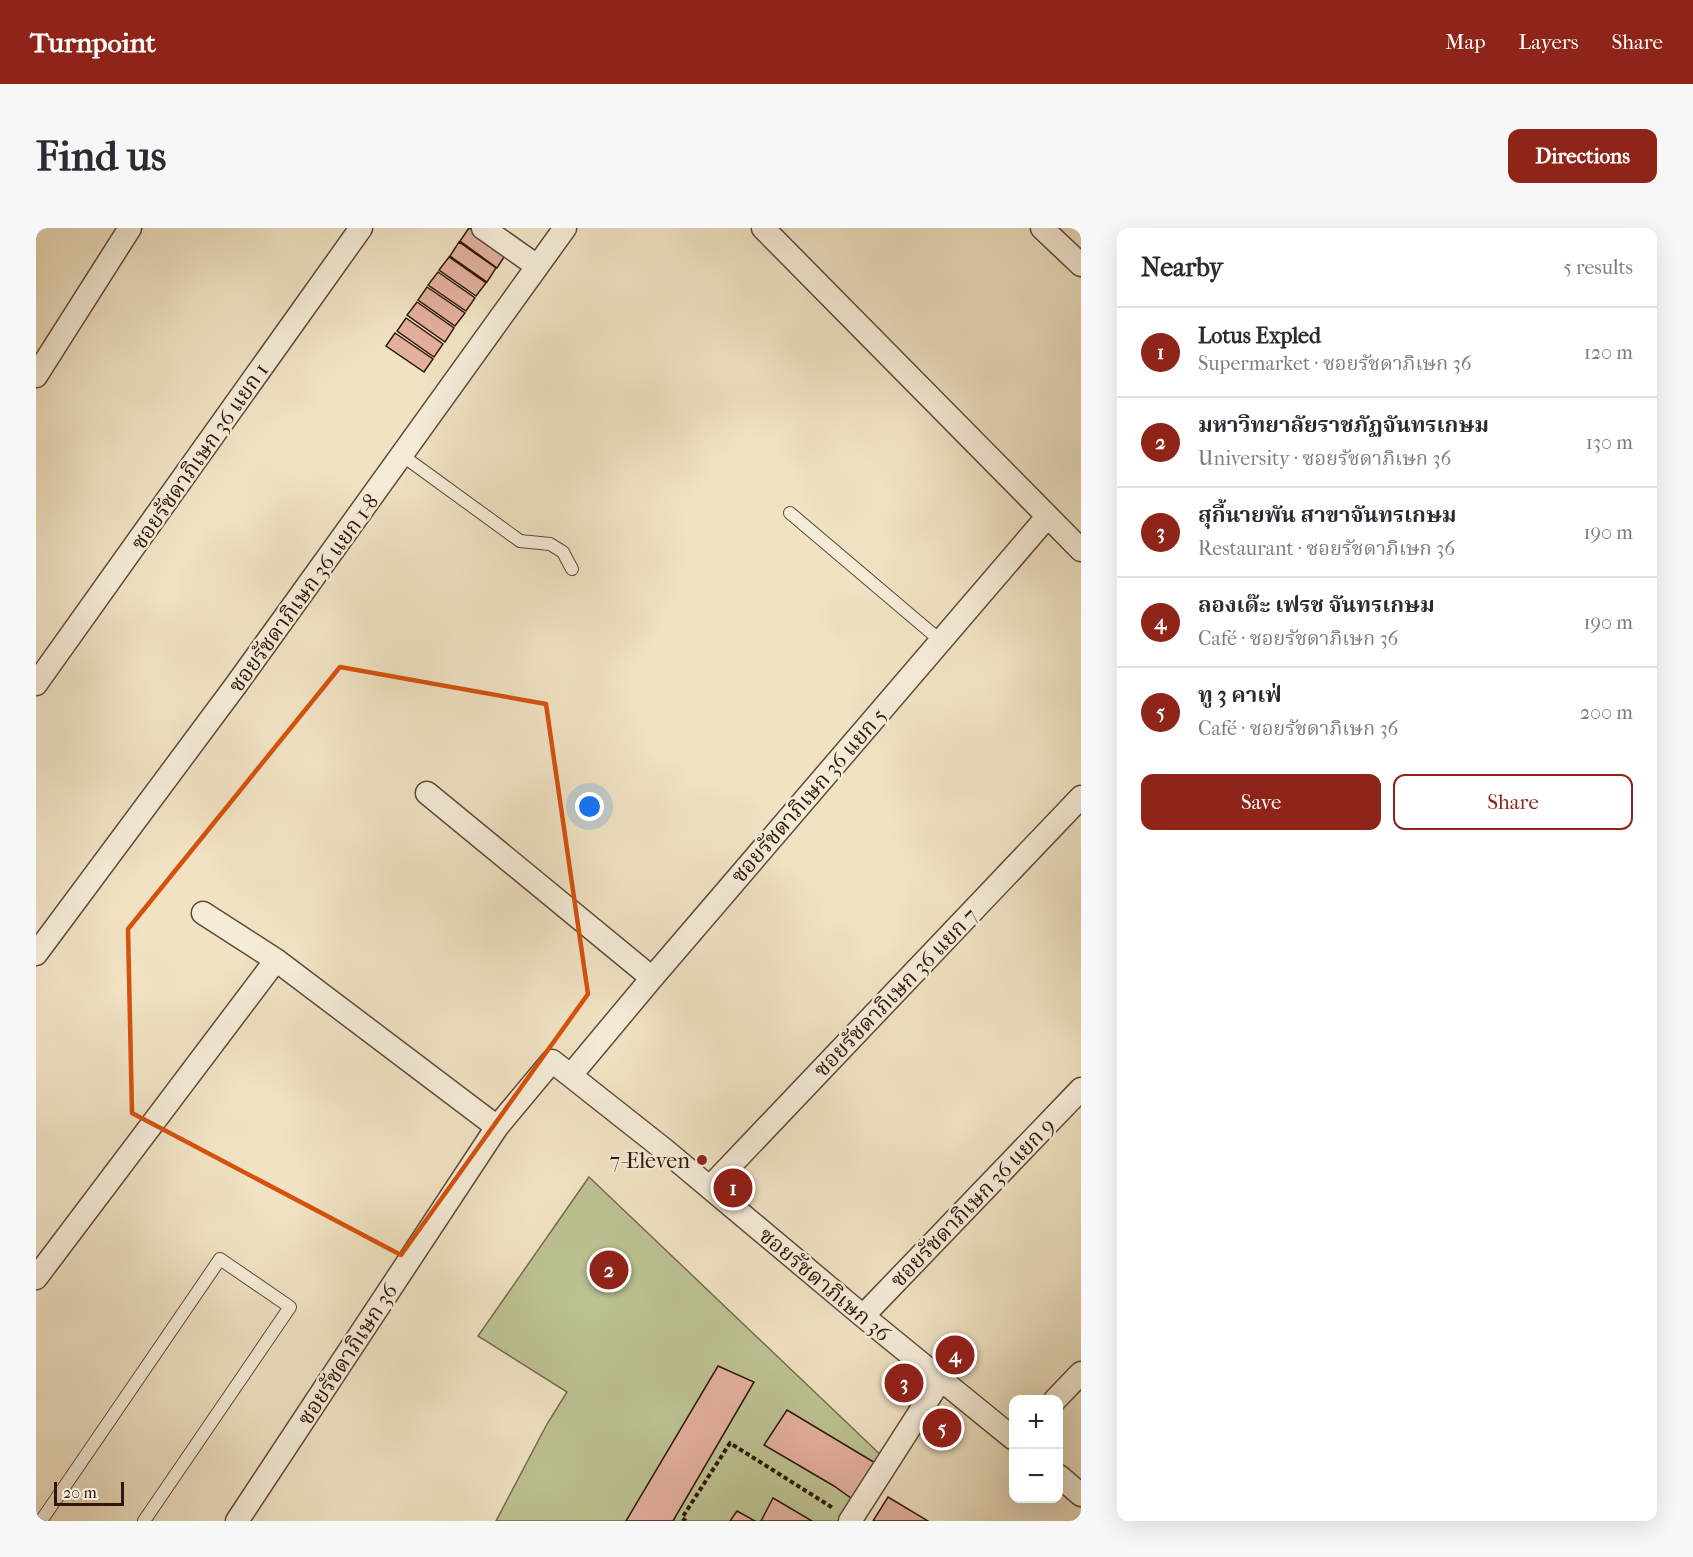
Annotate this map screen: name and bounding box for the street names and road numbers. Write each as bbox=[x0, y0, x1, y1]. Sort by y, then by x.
street label: ซอยรัชดาภิเษก 36 แยก 1 bbox=[126, 358, 274, 555]
street label: ซอยรัชดาภิเษก 36 แยก 1-8 bbox=[223, 489, 384, 698]
street label: ซอยรัชดาภิเษก 36 แยก 5 bbox=[726, 703, 892, 889]
street label: ซอยรัชดาภิเษก 36 แยก 7 bbox=[808, 903, 983, 1083]
street label: ซอยรัชดาภิเษก 36 แยก 9 bbox=[885, 1113, 1060, 1293]
street label: ซอยรัชดาภิเษก 36 bbox=[753, 1222, 896, 1347]
street label: ซอยรัชดาภิเษก 36 bbox=[292, 1279, 403, 1430]

